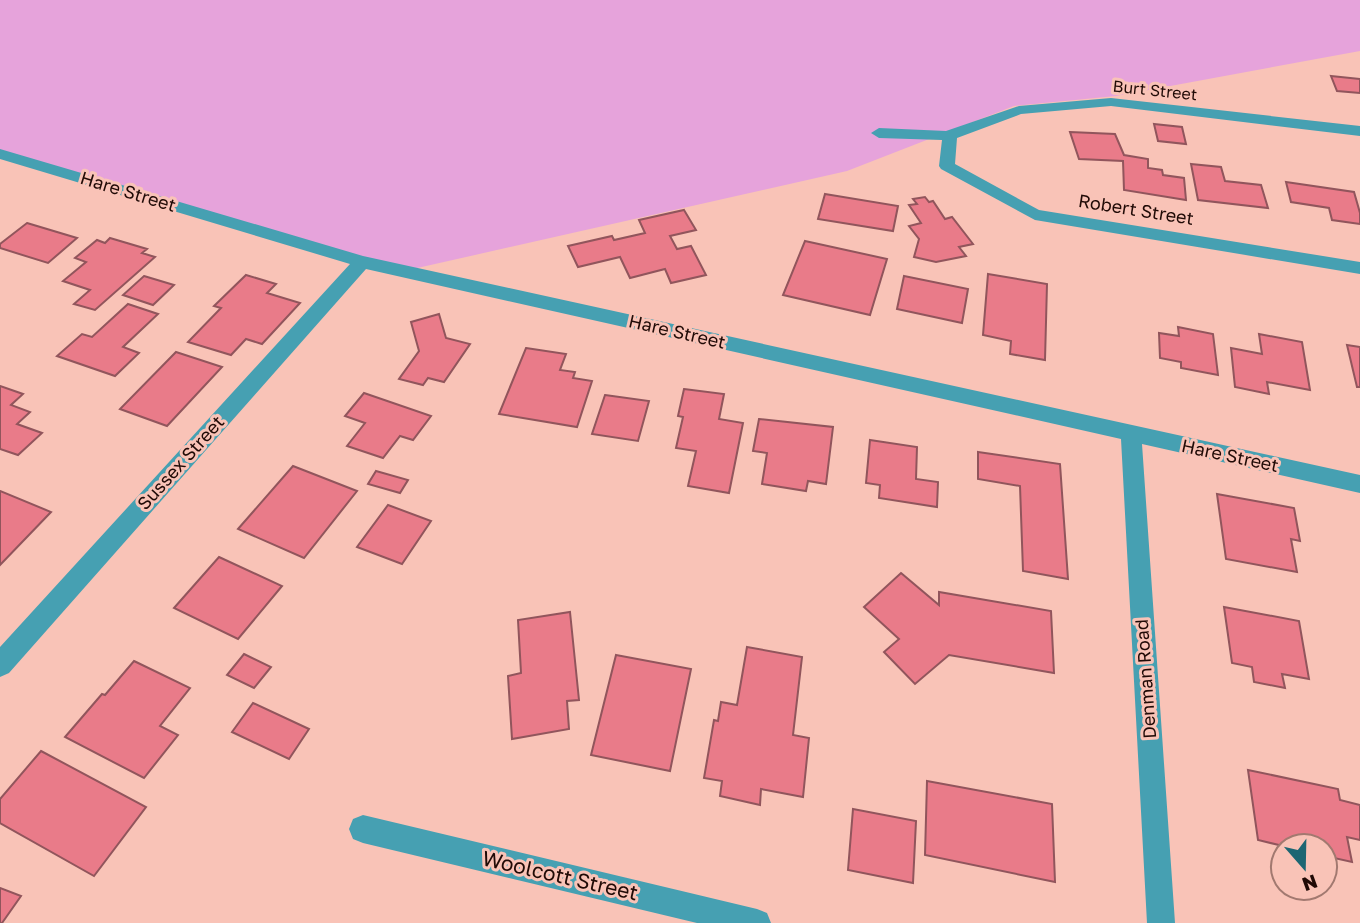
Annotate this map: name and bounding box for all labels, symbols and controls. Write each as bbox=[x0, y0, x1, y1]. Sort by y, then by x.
street label: Burt Street bbox=[1112, 76, 1198, 104]
street label: Hare Street bbox=[78, 166, 179, 216]
street label: Robert Street bbox=[1077, 189, 1196, 229]
street label: Hare Street bbox=[627, 309, 728, 353]
street label: Sussex Street bbox=[132, 411, 228, 514]
street label: Hare Street bbox=[1180, 434, 1281, 476]
street label: Denman Road bbox=[1130, 619, 1160, 740]
north arrow bbox=[1269, 832, 1339, 902]
street label: Woolcott Street bbox=[480, 844, 641, 906]
text: N bbox=[1299, 870, 1321, 897]

